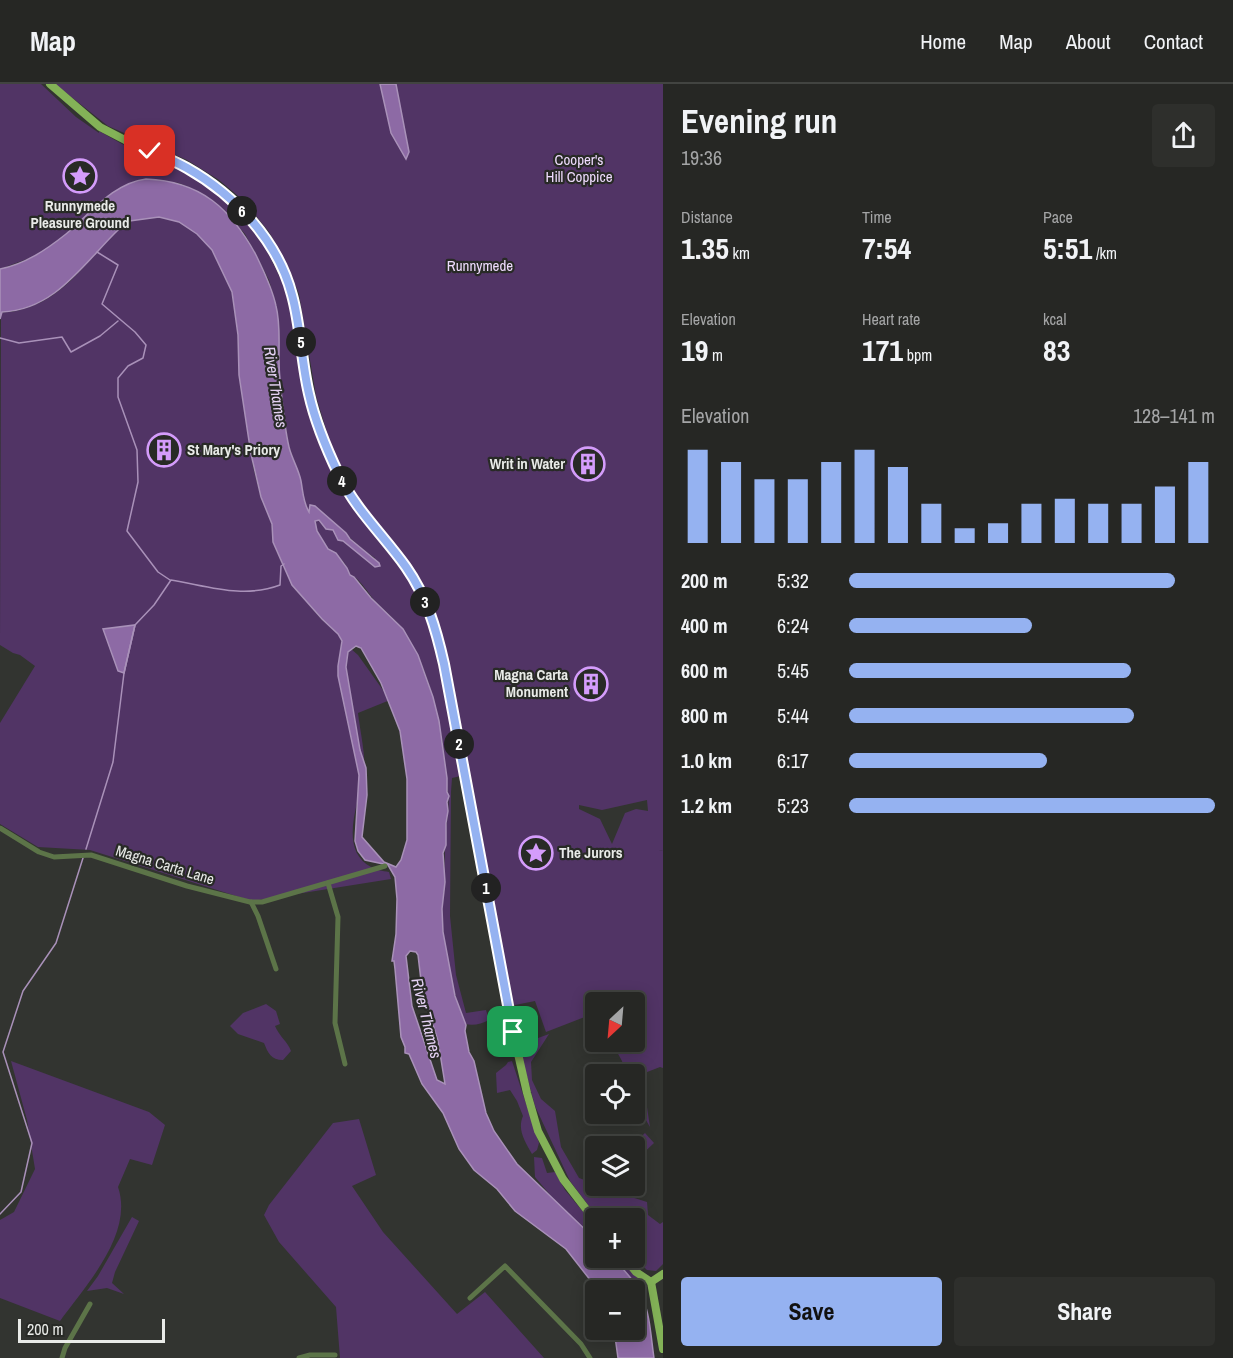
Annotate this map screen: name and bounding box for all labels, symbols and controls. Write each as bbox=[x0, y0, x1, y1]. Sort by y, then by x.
text: Map bbox=[30, 22, 76, 60]
text: Home bbox=[920, 27, 966, 56]
text: Map bbox=[999, 27, 1033, 56]
text: About bbox=[1066, 27, 1111, 56]
text: Contact bbox=[1144, 27, 1203, 56]
text: Evening run bbox=[681, 99, 837, 143]
button: share bbox=[1152, 104, 1215, 167]
pin bbox=[124, 125, 175, 176]
icon: check bbox=[133, 134, 166, 167]
text: 19:36 bbox=[681, 144, 722, 171]
park label: Cooper's Hill Coppice bbox=[546, 149, 613, 187]
place icon: Runnymede Pleasure Ground bbox=[62, 158, 98, 194]
place label: Runnymede Pleasure Ground bbox=[30, 195, 130, 233]
pin: 6 bbox=[227, 196, 257, 226]
text: 6 bbox=[238, 200, 246, 222]
text: Distance bbox=[681, 206, 733, 228]
text: Time bbox=[862, 206, 892, 228]
text: Pace bbox=[1043, 206, 1073, 228]
text: 1.35 bbox=[681, 228, 729, 268]
text: 7:54 bbox=[862, 228, 911, 268]
text: 5:51 bbox=[1043, 228, 1092, 268]
text: km bbox=[729, 242, 750, 264]
text: /km bbox=[1092, 242, 1117, 264]
park label: Runnymede bbox=[447, 255, 513, 276]
text: Elevation bbox=[681, 308, 736, 330]
text: Heart rate bbox=[862, 308, 920, 330]
text: kcal bbox=[1043, 308, 1066, 330]
pin: 5 bbox=[286, 327, 316, 357]
text: 19 bbox=[681, 330, 708, 370]
text: 171 bbox=[862, 330, 903, 370]
text: 83 bbox=[1043, 330, 1070, 370]
text: 5 bbox=[297, 331, 305, 353]
text: m bbox=[708, 344, 723, 366]
text: bpm bbox=[903, 344, 932, 366]
water label: River Thames bbox=[259, 345, 293, 430]
text: Elevation bbox=[681, 402, 749, 429]
text: 128–141 m bbox=[1133, 402, 1215, 429]
building icon: St Mary's Priory bbox=[146, 432, 182, 468]
place label: St Mary's Priory bbox=[187, 439, 280, 460]
building icon: Writ in Water bbox=[570, 446, 606, 482]
place label: Writ in Water bbox=[490, 453, 565, 474]
pin: 4 bbox=[327, 466, 357, 496]
text: 4 bbox=[338, 470, 346, 492]
text: 200 m bbox=[681, 567, 728, 594]
text: 5:32 bbox=[777, 567, 809, 594]
pin: 3 bbox=[410, 587, 440, 617]
text: 3 bbox=[421, 591, 429, 613]
text: 400 m bbox=[681, 612, 728, 639]
text: 6:24 bbox=[777, 612, 809, 639]
text: 600 m bbox=[681, 657, 728, 684]
text: 5:45 bbox=[777, 657, 809, 684]
place label: Magna Carta Monument bbox=[494, 664, 568, 702]
building icon: Magna Carta Monument bbox=[573, 666, 609, 702]
text: 800 m bbox=[681, 702, 728, 729]
text: 5:44 bbox=[777, 702, 809, 729]
pin: 2 bbox=[444, 729, 474, 759]
text: 2 bbox=[455, 733, 463, 755]
text: 1.0 km bbox=[681, 747, 732, 774]
text: 6:17 bbox=[777, 747, 809, 774]
text: 1.2 km bbox=[681, 792, 732, 819]
text: 5:23 bbox=[777, 792, 809, 819]
place icon: The Jurors bbox=[518, 835, 554, 871]
street label: Magna Carta Lane bbox=[113, 840, 217, 890]
place label: The Jurors bbox=[559, 842, 623, 863]
pin: 1 bbox=[471, 873, 501, 903]
text: 1 bbox=[482, 877, 490, 899]
water label: River Thames bbox=[406, 976, 448, 1061]
north arrow bbox=[585, 992, 645, 1052]
map controls bbox=[585, 992, 645, 1340]
pin bbox=[487, 1006, 538, 1057]
icon: arrive bbox=[496, 1015, 529, 1048]
button: locate bbox=[585, 1064, 645, 1124]
button: layers bbox=[585, 1136, 645, 1196]
button: + bbox=[585, 1208, 645, 1268]
button: Save bbox=[681, 1277, 942, 1346]
button: Share bbox=[954, 1277, 1215, 1346]
button: − bbox=[585, 1280, 645, 1340]
scale bar bbox=[18, 1316, 165, 1344]
text: 200 m bbox=[27, 1318, 63, 1340]

